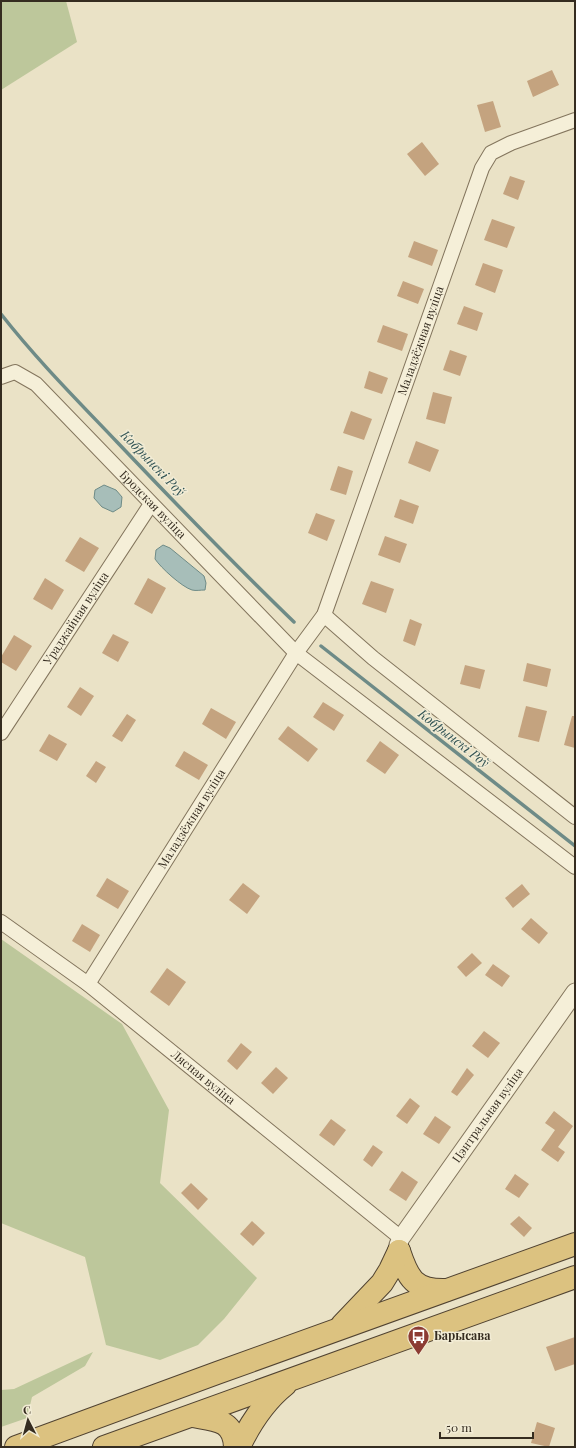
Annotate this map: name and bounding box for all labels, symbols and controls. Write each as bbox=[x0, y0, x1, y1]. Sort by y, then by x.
street label: Маладзёжная вуліца bbox=[393, 284, 447, 397]
water label: Кобрынскі Роў bbox=[117, 425, 190, 501]
street label: Бродская вуліца bbox=[117, 466, 190, 542]
street label: Ураджайная вуліца bbox=[38, 568, 112, 668]
water label: Кобрынскі Роў bbox=[415, 704, 495, 772]
street label: Маладзёжная вуліца bbox=[154, 765, 228, 871]
street label: Лясная вуліца bbox=[167, 1045, 239, 1107]
street label: Цэнтральная вуліца bbox=[448, 1064, 526, 1165]
bus stop icon: Барысава bbox=[406, 1323, 432, 1356]
place label: Барысава bbox=[434, 1327, 491, 1343]
north arrow bbox=[8, 1400, 48, 1440]
text: С bbox=[22, 1402, 32, 1417]
scale bar bbox=[440, 1414, 533, 1440]
text: 50 m bbox=[446, 1419, 472, 1435]

